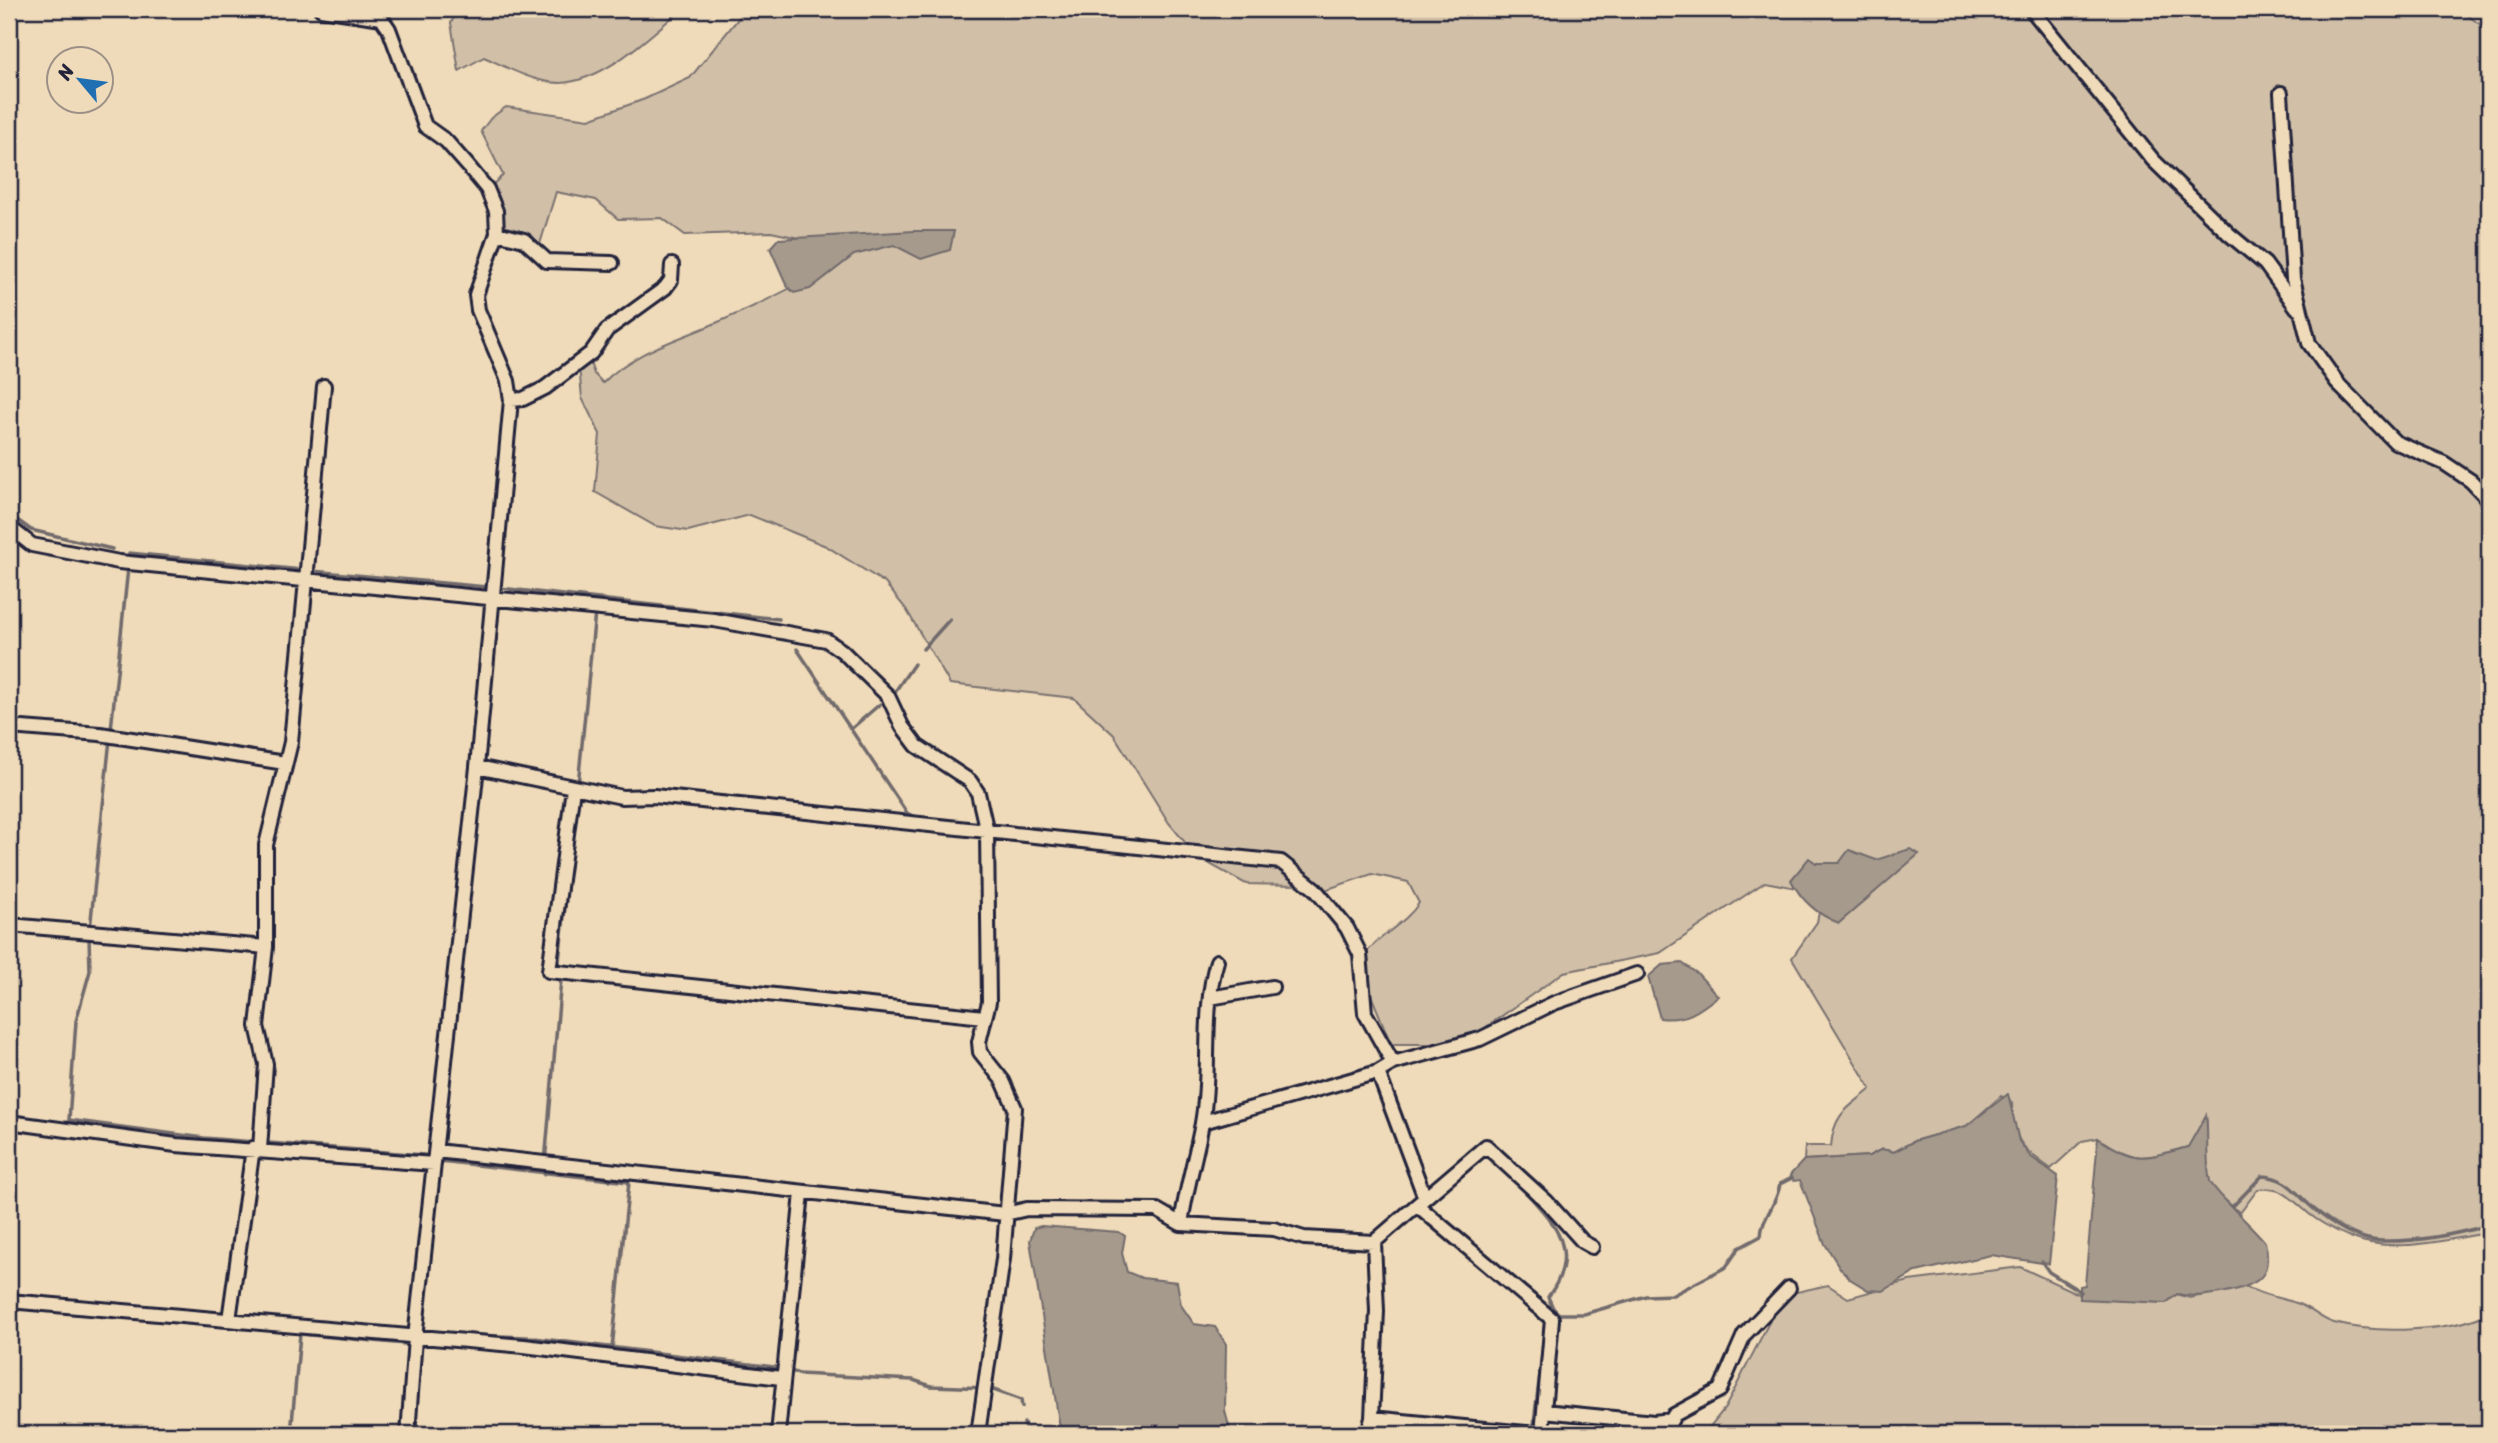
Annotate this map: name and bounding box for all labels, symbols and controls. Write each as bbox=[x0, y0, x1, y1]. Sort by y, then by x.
north arrow bbox=[46, 46, 116, 116]
text: N bbox=[47, 58, 84, 87]

